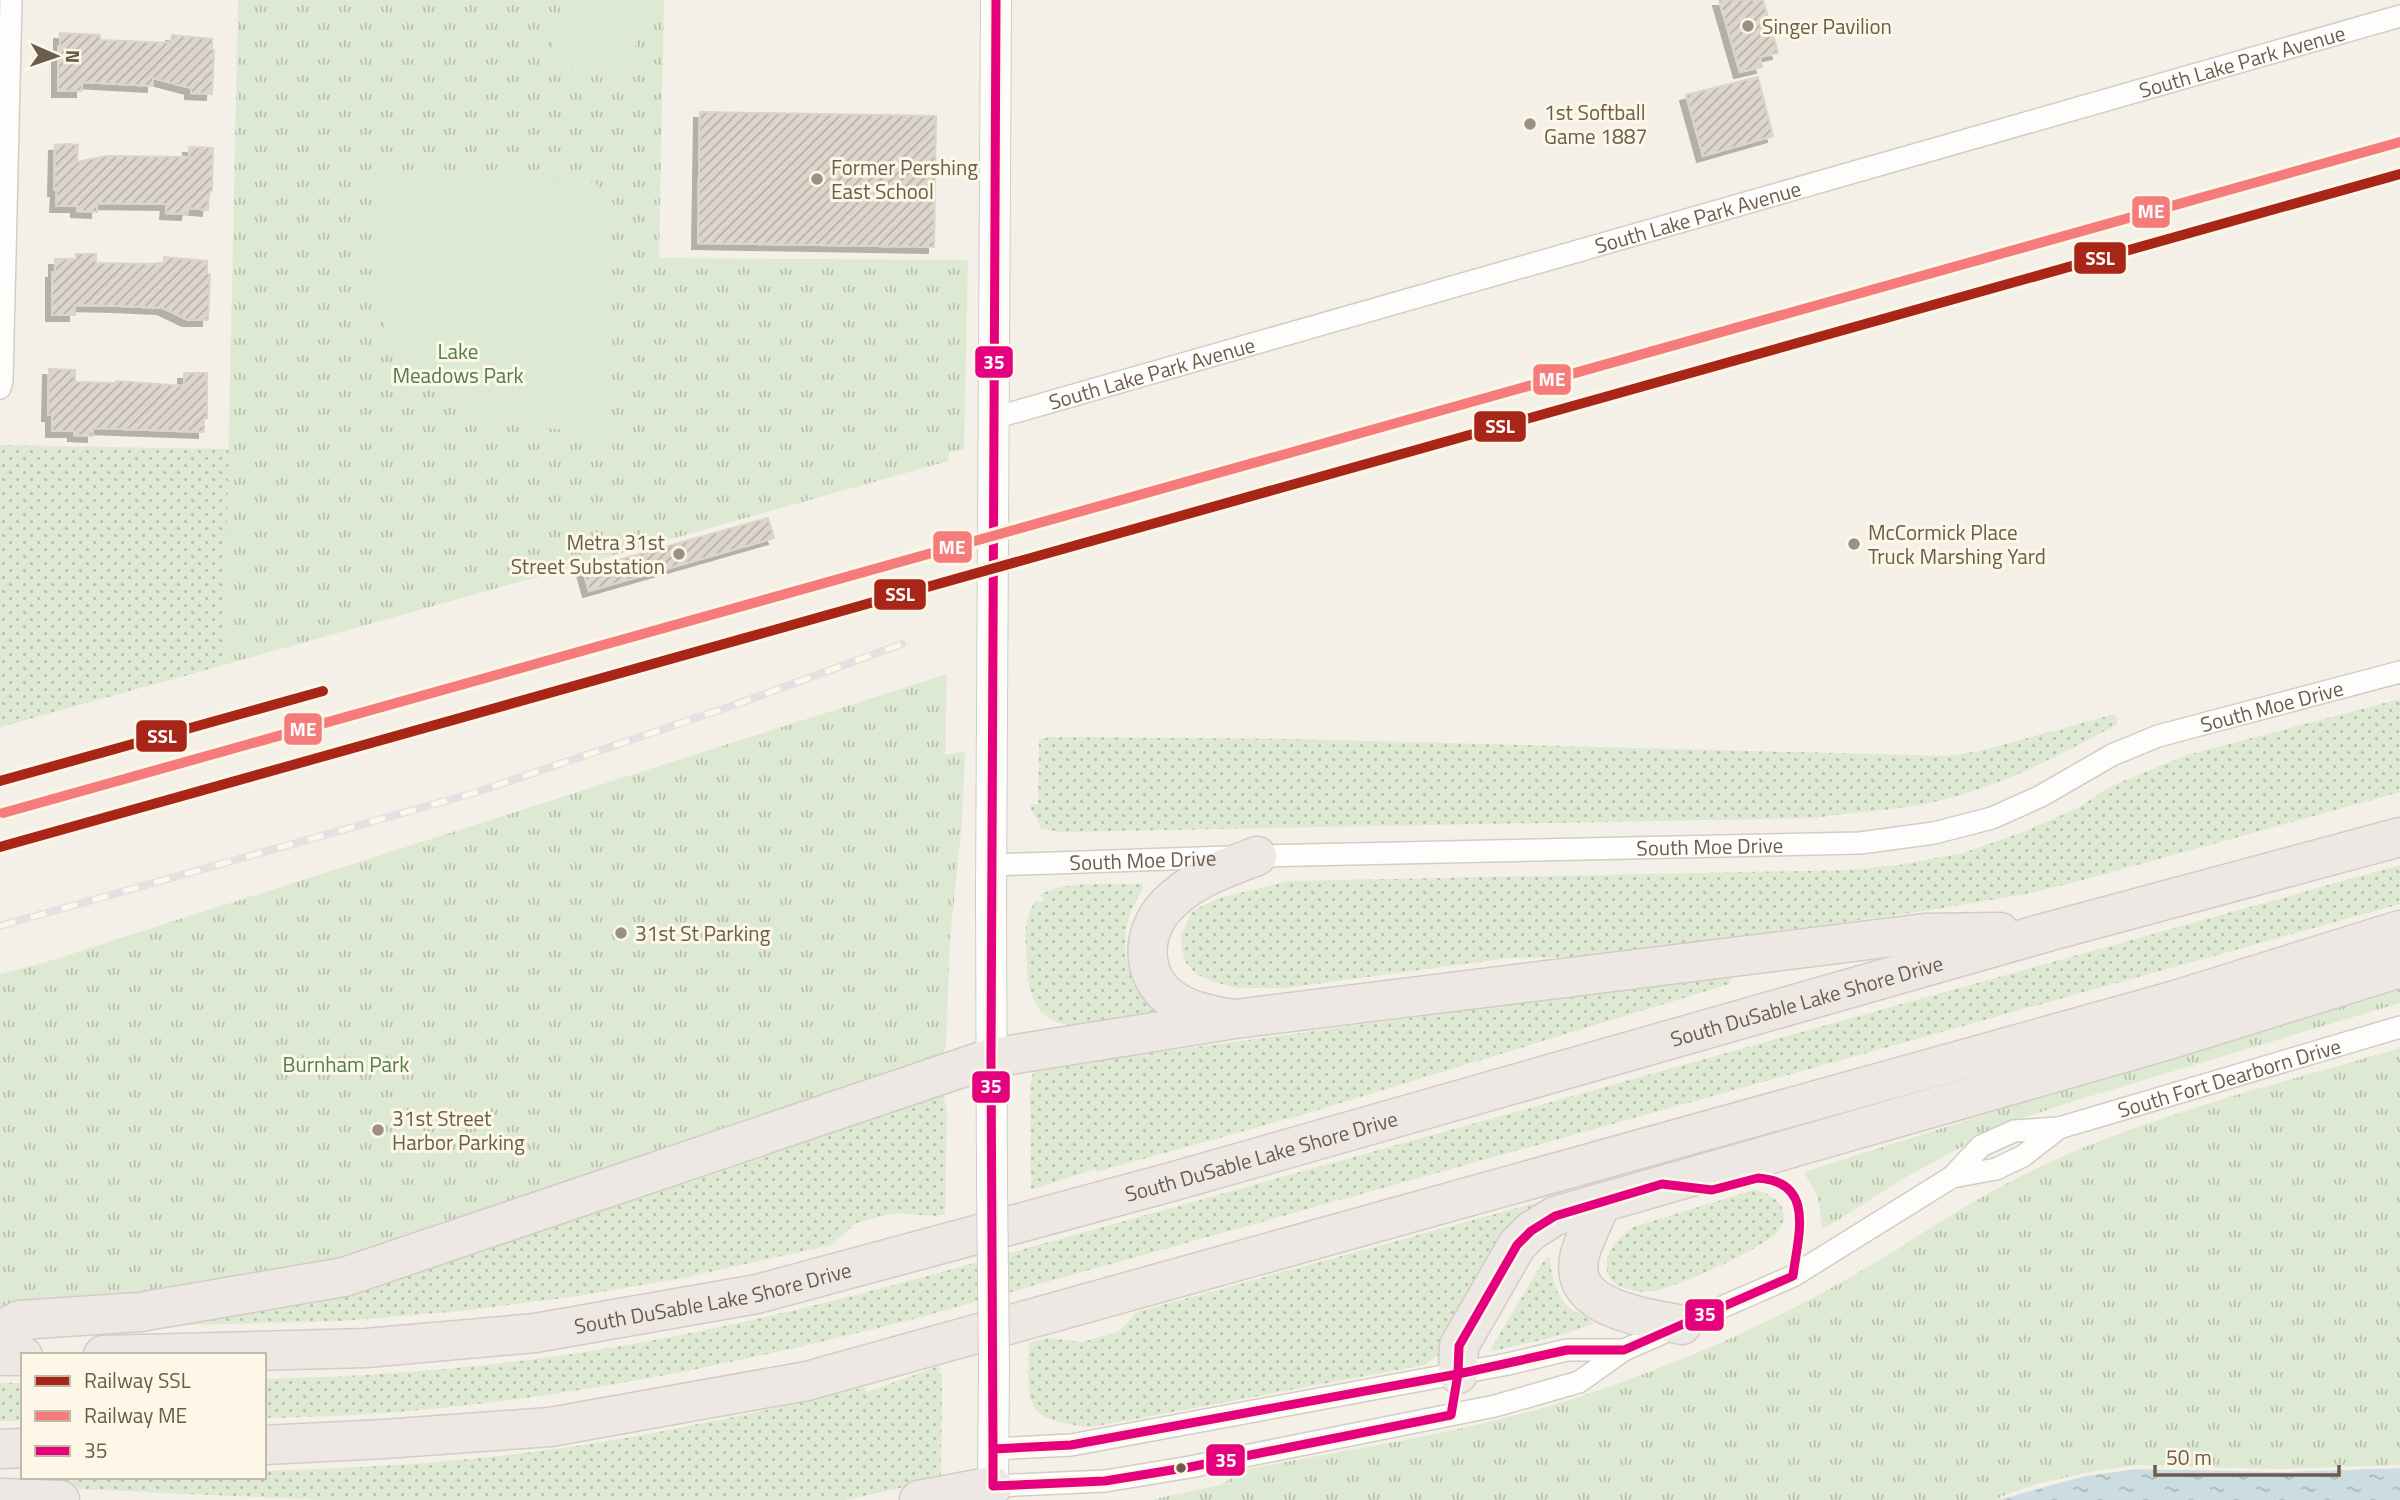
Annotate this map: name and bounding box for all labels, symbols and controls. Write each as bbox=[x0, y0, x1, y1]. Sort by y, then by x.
place label: Singer Pavilion bbox=[1762, 10, 1892, 42]
street label: South Lake Park Avenue bbox=[2135, 16, 2349, 106]
marker: Singer Pavilion bbox=[1740, 18, 1756, 34]
north arrow bbox=[21, 21, 91, 91]
text: N bbox=[59, 50, 88, 64]
place label: 1st Softball Game 1887 bbox=[1544, 96, 1647, 152]
marker: 1st Softball Game 1887 bbox=[1522, 116, 1538, 132]
place label: Former Pershing East School bbox=[831, 151, 978, 207]
marker: Former Pershing East School bbox=[809, 171, 825, 187]
street label: South Lake Park Avenue bbox=[1591, 172, 1805, 261]
line badge: ME bbox=[2131, 195, 2171, 229]
text: ME bbox=[2138, 196, 2164, 225]
line badge: SSL bbox=[2073, 241, 2127, 275]
text: SSL bbox=[2085, 243, 2115, 272]
street label: South Lake Park Avenue bbox=[1045, 328, 1259, 418]
park label: Lake Meadows Park bbox=[392, 335, 524, 391]
line badge: 35 bbox=[974, 345, 1014, 379]
text: 35 bbox=[983, 347, 1005, 376]
line badge: ME bbox=[1532, 363, 1572, 396]
text: ME bbox=[1539, 364, 1565, 393]
line badge: SSL bbox=[1473, 410, 1527, 443]
text: SSL bbox=[1485, 411, 1515, 440]
place label: McCormick Place Truck Marshing Yard bbox=[1868, 516, 2046, 572]
place label: Metra 31st Street Substation bbox=[511, 526, 666, 582]
line badge: ME bbox=[932, 530, 973, 564]
text: ME bbox=[939, 532, 965, 561]
marker: McCormick Place Truck Marshing Yard bbox=[1846, 536, 1862, 552]
marker: Metra 31st Street Substation bbox=[671, 546, 687, 562]
line badge: SSL bbox=[873, 578, 927, 611]
text: SSL bbox=[885, 579, 915, 608]
street label: South Moe Drive bbox=[2197, 672, 2347, 740]
line badge: ME bbox=[283, 712, 323, 746]
text: ME bbox=[290, 714, 316, 743]
line badge: SSL bbox=[135, 719, 188, 753]
text: SSL bbox=[147, 721, 177, 750]
street label: South Moe Drive bbox=[1636, 829, 1783, 864]
street label: South Moe Drive bbox=[1069, 841, 1217, 878]
place label: 31st St Parking bbox=[635, 917, 771, 949]
marker: 31st St Parking bbox=[613, 925, 629, 941]
street label: South DuSable Lake Shore Drive bbox=[1666, 947, 1947, 1055]
street label: South Fort Dearborn Drive bbox=[2114, 1029, 2345, 1126]
park label: Burnham Park bbox=[283, 1048, 409, 1080]
line badge: 35 bbox=[971, 1070, 1011, 1104]
text: 35 bbox=[980, 1071, 1002, 1100]
place label: 31st Street Harbor Parking bbox=[392, 1102, 525, 1158]
street label: South DuSable Lake Shore Drive bbox=[1121, 1102, 1402, 1210]
marker: 31st Street Harbor Parking bbox=[370, 1122, 386, 1138]
street label: South DuSable Lake Shore Drive bbox=[572, 1253, 855, 1342]
line badge: 35 bbox=[1684, 1298, 1725, 1332]
text: 35 bbox=[1694, 1299, 1716, 1328]
legend bbox=[21, 1353, 266, 1479]
text: Railway SSL bbox=[84, 1364, 191, 1396]
text: Railway ME bbox=[84, 1399, 187, 1431]
text: 35 bbox=[84, 1434, 108, 1466]
scale bar bbox=[2155, 1434, 2339, 1478]
text: 50 m bbox=[2166, 1441, 2212, 1473]
line badge: 35 bbox=[1205, 1443, 1246, 1477]
text: 35 bbox=[1215, 1445, 1237, 1474]
unlabelled marker bbox=[1174, 1461, 1188, 1475]

